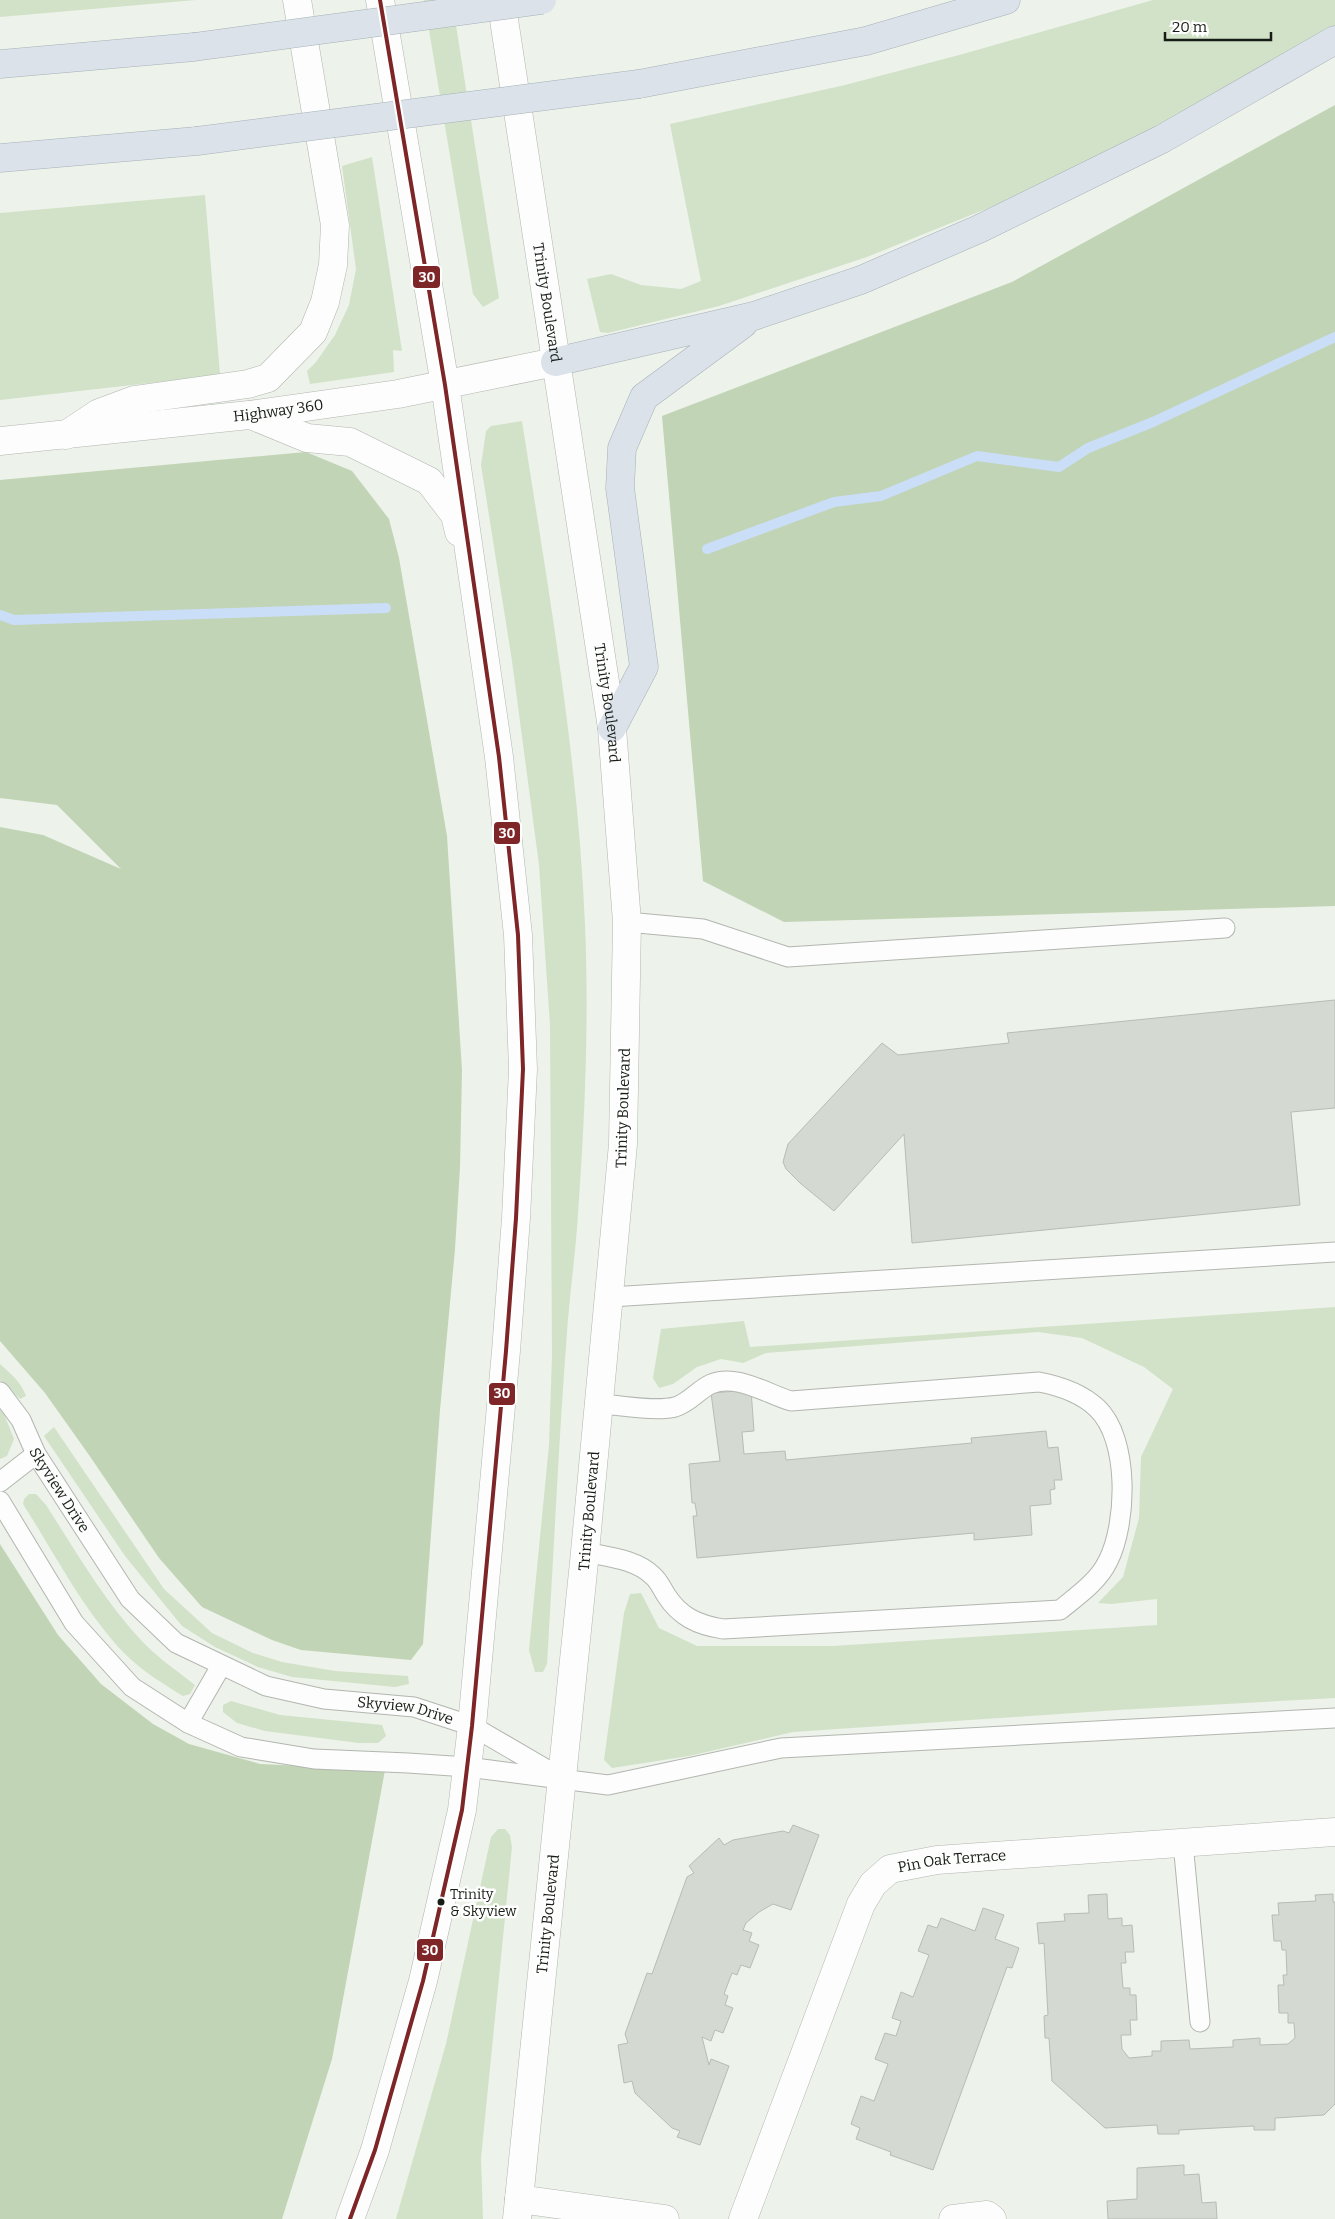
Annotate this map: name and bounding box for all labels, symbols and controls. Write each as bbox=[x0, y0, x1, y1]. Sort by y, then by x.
scale bar bbox=[1165, 10, 1271, 42]
text: 20 m bbox=[1172, 18, 1208, 36]
street label: Trinity Boulevard bbox=[529, 242, 565, 363]
line badge: 30 bbox=[412, 265, 441, 289]
text: 30 bbox=[419, 269, 436, 286]
street label: Highway 360 bbox=[232, 396, 325, 426]
street label: Trinity Boulevard bbox=[590, 642, 624, 763]
line badge: 30 bbox=[493, 821, 521, 845]
text: 30 bbox=[499, 825, 516, 842]
street label: Trinity Boulevard bbox=[612, 1048, 634, 1168]
line badge: 30 bbox=[488, 1382, 516, 1406]
text: 30 bbox=[494, 1385, 511, 1402]
street label: Skyview Drive bbox=[25, 1445, 93, 1536]
street label: Trinity Boulevard bbox=[575, 1450, 603, 1572]
street label: Skyview Drive bbox=[356, 1693, 456, 1728]
street label: Pin Oak Terrace bbox=[896, 1846, 1007, 1876]
street label: Trinity Boulevard bbox=[533, 1853, 563, 1975]
place label: Trinity & Skyview bbox=[450, 1886, 517, 1920]
marker: Trinity & Skyview bbox=[436, 1897, 446, 1907]
line badge: 30 bbox=[416, 1938, 444, 1962]
text: 30 bbox=[422, 1942, 439, 1959]

